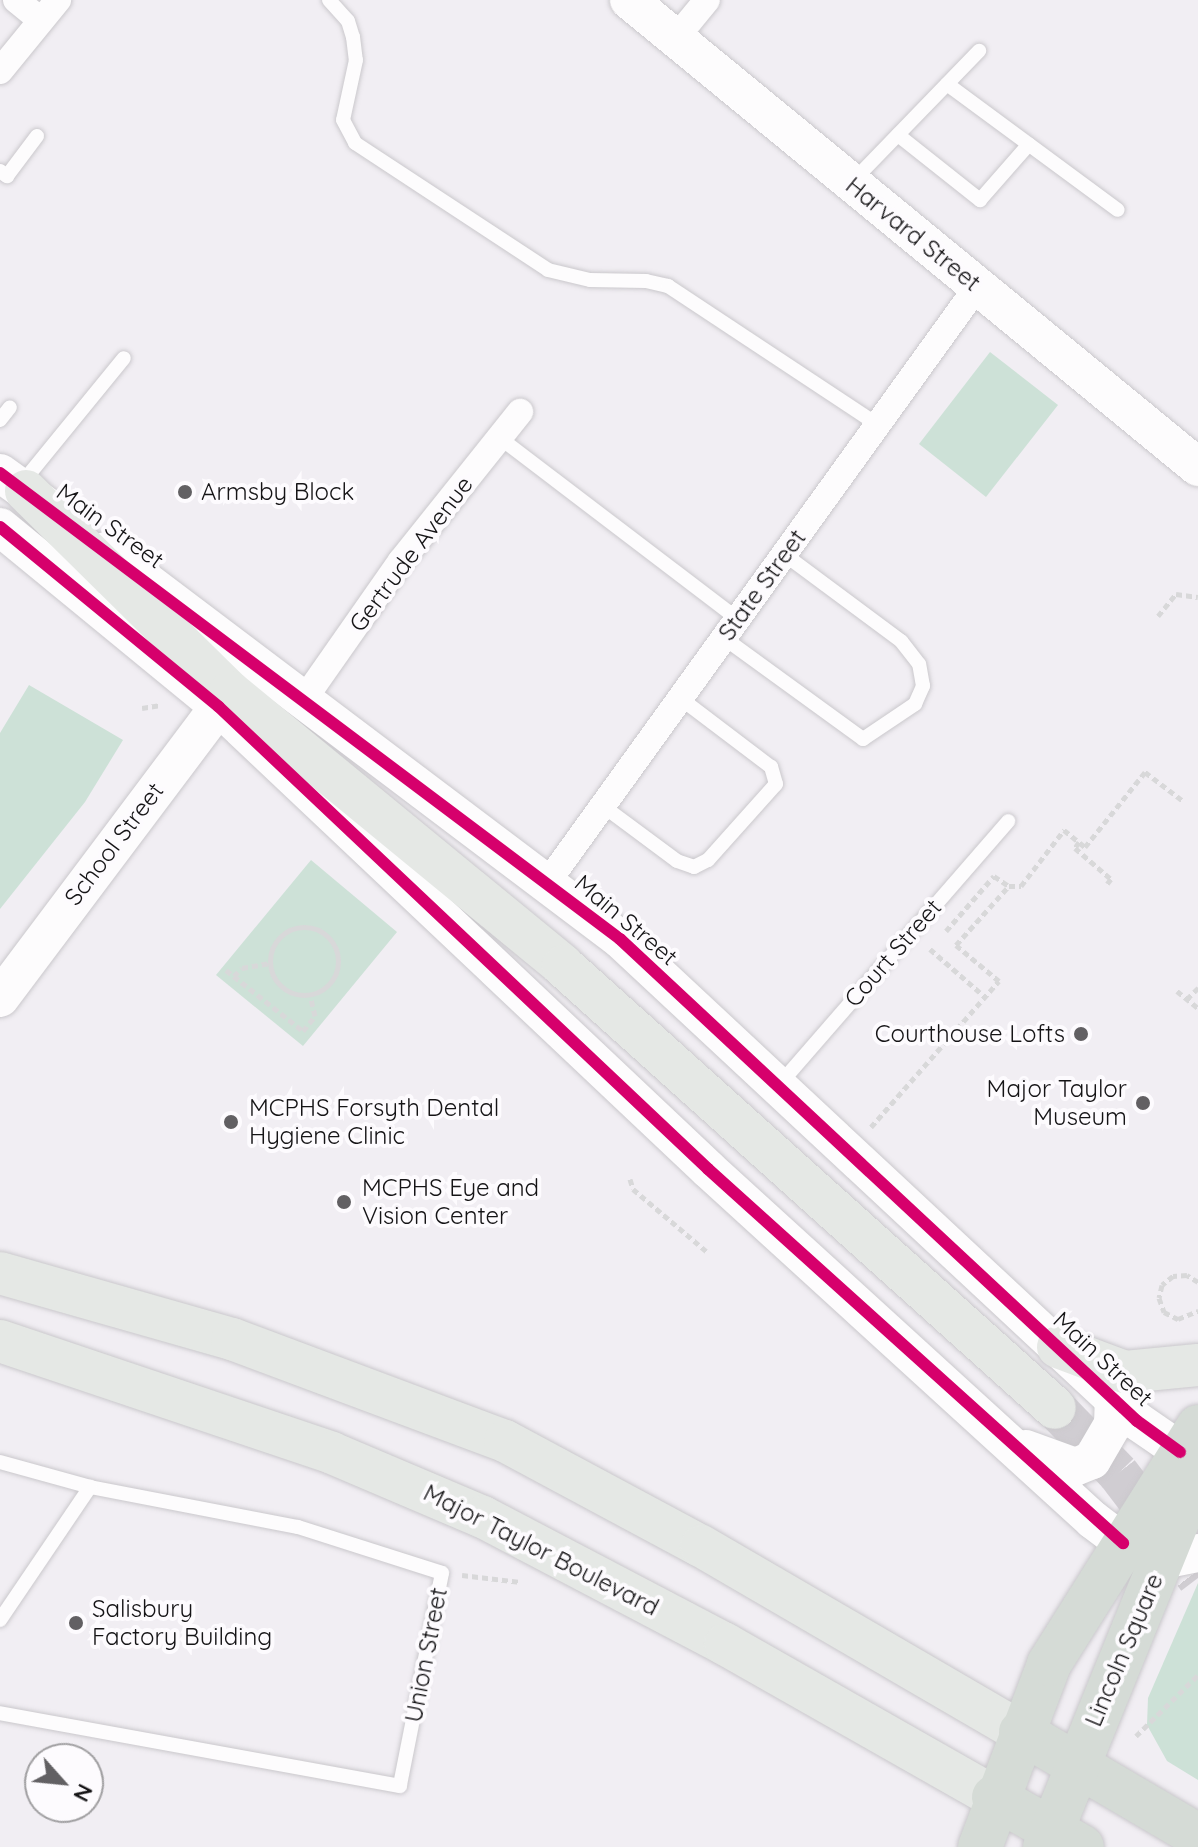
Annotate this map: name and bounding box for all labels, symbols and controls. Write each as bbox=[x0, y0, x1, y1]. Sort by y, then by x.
street label: Harvard Street bbox=[840, 171, 986, 297]
street label: Gertrude Avenue bbox=[343, 471, 479, 637]
street label: Main Street bbox=[51, 477, 169, 575]
place label: Armsby Block bbox=[201, 478, 354, 506]
marker: Armsby Block bbox=[176, 483, 194, 501]
street label: State Street bbox=[712, 524, 812, 646]
street label: School Street bbox=[59, 777, 169, 911]
street label: Main Street bbox=[569, 869, 683, 971]
street label: Court Street bbox=[838, 893, 948, 1013]
place label: Courthouse Lofts bbox=[875, 1020, 1065, 1048]
marker: Courthouse Lofts bbox=[1072, 1025, 1090, 1043]
place label: Major Taylor Museum bbox=[987, 1075, 1127, 1131]
place label: MCPHS Forsyth Dental Hygiene Clinic bbox=[249, 1094, 499, 1150]
marker: Major Taylor Museum bbox=[1134, 1094, 1152, 1112]
marker: MCPHS Forsyth Dental Hygiene Clinic bbox=[220, 1111, 242, 1133]
place label: MCPHS Eye and Vision Center bbox=[362, 1174, 539, 1230]
marker: MCPHS Eye and Vision Center bbox=[333, 1191, 355, 1213]
street label: Main Street bbox=[1047, 1306, 1159, 1412]
street label: Major Taylor Boulevard bbox=[419, 1478, 663, 1622]
street label: Lincoln Square bbox=[1079, 1569, 1169, 1731]
street label: Union Street bbox=[399, 1585, 453, 1725]
place label: Salisbury Factory Building bbox=[92, 1595, 272, 1651]
marker: Salisbury Factory Building bbox=[67, 1614, 85, 1632]
north arrow bbox=[24, 1743, 104, 1823]
text: N bbox=[67, 1779, 100, 1807]

